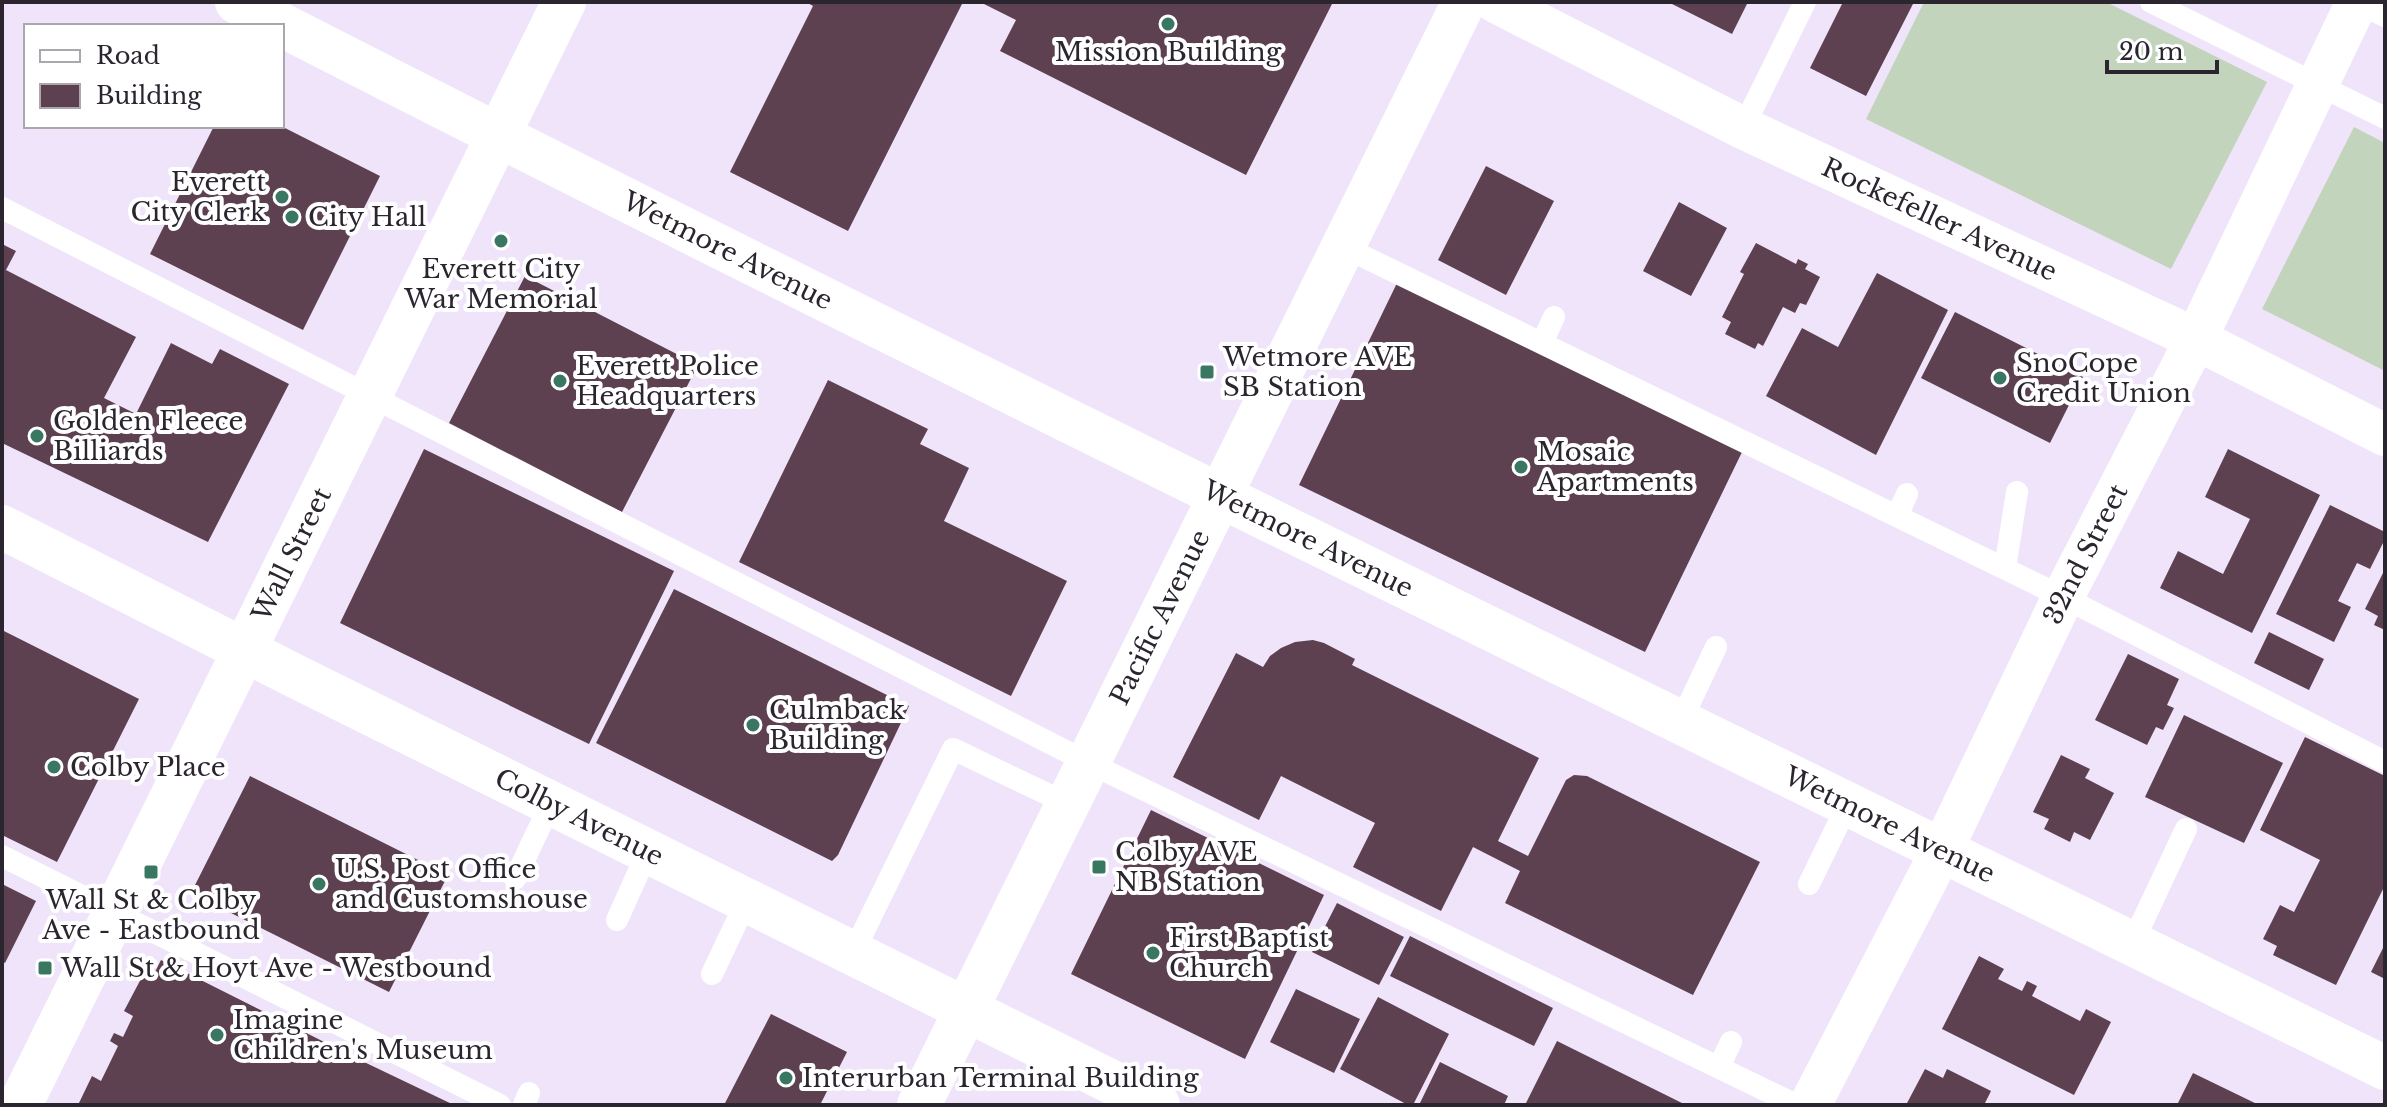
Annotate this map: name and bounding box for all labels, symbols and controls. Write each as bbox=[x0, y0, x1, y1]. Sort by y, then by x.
marker: Mission Building bbox=[1159, 15, 1177, 33]
legend bbox=[24, 24, 284, 128]
scale bar bbox=[2107, 24, 2217, 74]
place label: Mission Building bbox=[1055, 36, 1282, 68]
text: 20 m bbox=[2119, 37, 2184, 66]
text: Road bbox=[96, 41, 160, 70]
text: Building bbox=[96, 81, 202, 110]
street label: Rockefeller Avenue bbox=[1817, 151, 2062, 288]
place label: Everett City Clerk bbox=[131, 166, 266, 228]
street label: Wetmore Avenue bbox=[616, 184, 838, 317]
marker: Everett City Clerk bbox=[273, 188, 291, 206]
place label: City Hall bbox=[308, 201, 426, 233]
marker: City Hall bbox=[283, 208, 301, 226]
marker: Everett City War Memorial bbox=[492, 232, 510, 250]
place label: Everett City War Memorial bbox=[403, 253, 598, 315]
place label: Wetmore AVE SB Station bbox=[1222, 341, 1412, 403]
place label: SnoCope Credit Union bbox=[2016, 347, 2191, 409]
place label: Everett Police Headquarters bbox=[576, 350, 759, 412]
marker: Wetmore AVE SB Station bbox=[1198, 363, 1216, 381]
marker: SnoCope Credit Union bbox=[1991, 369, 2009, 387]
marker: Everett Police Headquarters bbox=[551, 372, 569, 390]
place label: Golden Fleece Billiards bbox=[53, 405, 243, 467]
marker: Golden Fleece Billiards bbox=[28, 427, 46, 445]
place label: Mosaic Apartments bbox=[1536, 436, 1694, 498]
marker: Mosaic Apartments bbox=[1512, 458, 1530, 476]
street label: Wetmore Avenue bbox=[1196, 473, 1418, 604]
street label: 32nd Street bbox=[2036, 478, 2135, 629]
street label: Wall Street bbox=[245, 482, 338, 627]
street label: Pacific Avenue bbox=[1103, 525, 1217, 710]
place label: Culmback Building bbox=[769, 694, 905, 756]
marker: Culmback Building bbox=[744, 716, 762, 734]
place label: Colby Place bbox=[70, 751, 226, 783]
marker: Colby Place bbox=[45, 758, 63, 776]
street label: Wetmore Avenue bbox=[1778, 759, 2000, 890]
street label: Colby Avenue bbox=[490, 762, 669, 873]
place label: Colby AVE NB Station bbox=[1115, 836, 1260, 898]
place label: U.S. Post Office and Customshouse bbox=[335, 853, 588, 915]
marker: Colby AVE NB Station bbox=[1090, 858, 1108, 876]
marker: Wall St & Colby Ave - Eastbound bbox=[142, 863, 160, 881]
marker: U.S. Post Office and Customshouse bbox=[310, 875, 328, 893]
place label: Wall St & Colby Ave - Eastbound bbox=[41, 884, 260, 946]
place label: First Baptist Church bbox=[1169, 922, 1329, 984]
marker: First Baptist Church bbox=[1144, 944, 1162, 962]
place label: Wall St & Hoyt Ave - Westbound bbox=[60, 952, 492, 984]
marker: Wall St & Hoyt Ave - Westbound bbox=[36, 959, 54, 977]
place label: Imagine Children's Museum bbox=[233, 1004, 493, 1066]
marker: Imagine Children's Museum bbox=[208, 1026, 226, 1044]
place label: Interurban Terminal Building bbox=[802, 1062, 1199, 1094]
marker: Interurban Terminal Building bbox=[777, 1069, 795, 1087]

